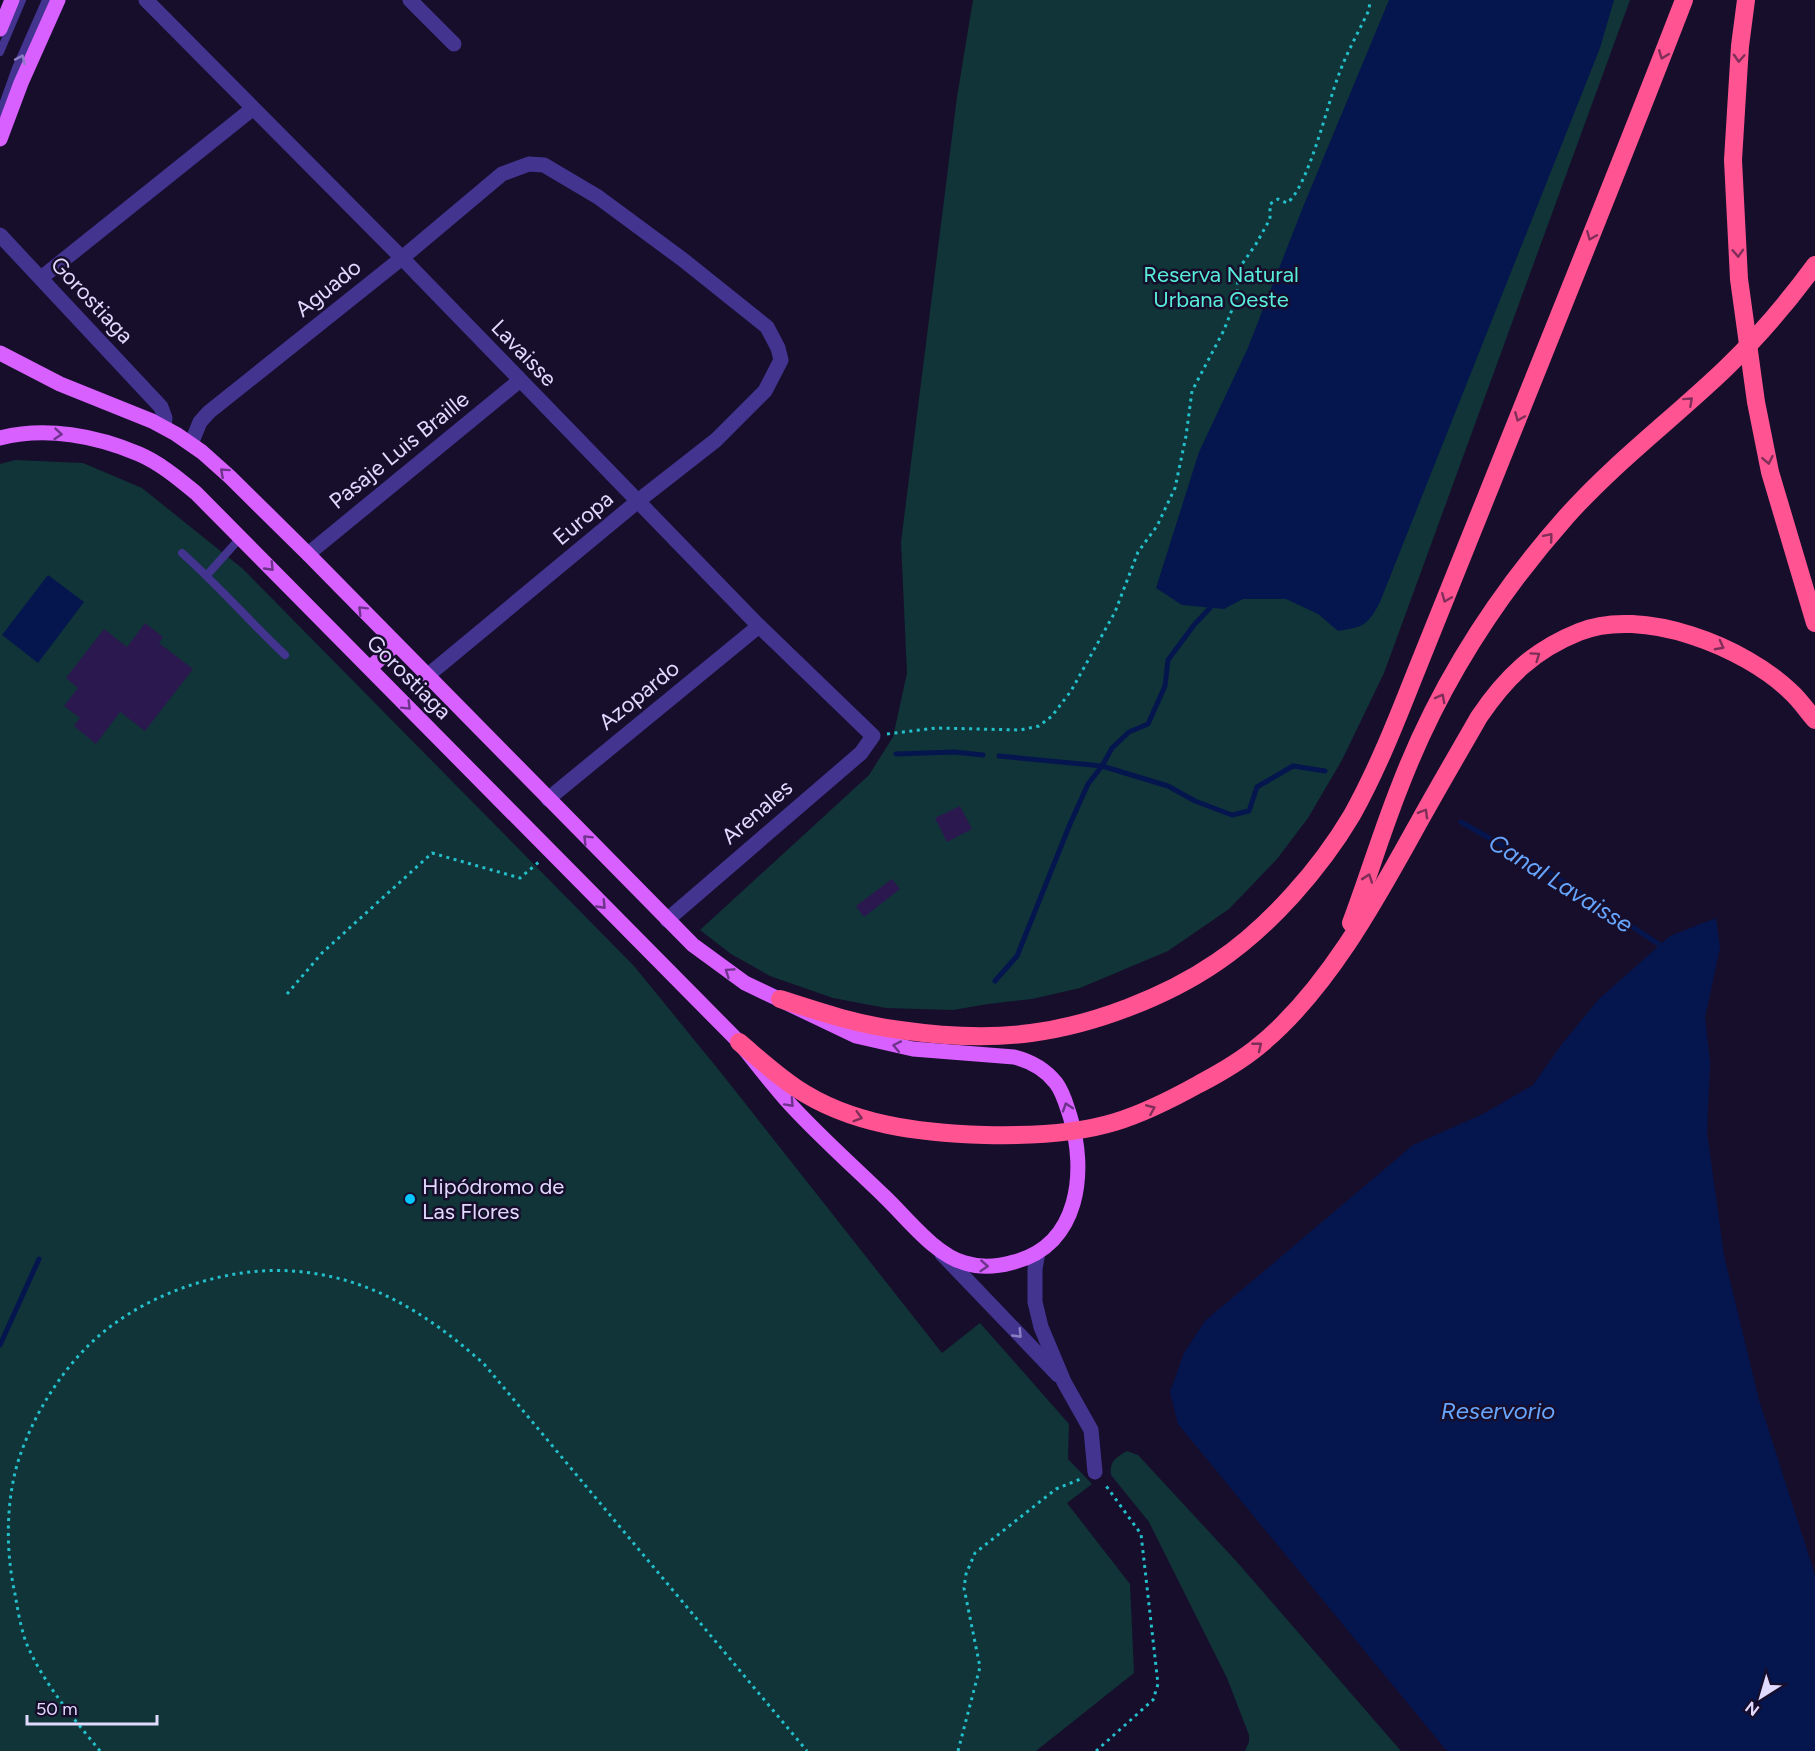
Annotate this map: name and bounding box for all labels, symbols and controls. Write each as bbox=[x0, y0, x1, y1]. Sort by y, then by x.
one-way arrow bbox=[1658, 49, 1671, 59]
one-way arrow bbox=[13, 54, 25, 65]
one-way arrow bbox=[1733, 54, 1746, 63]
one-way arrow bbox=[1586, 229, 1598, 240]
one-way arrow bbox=[1732, 248, 1745, 257]
street label: Gorostiaga bbox=[45, 251, 139, 349]
street label: Aguado bbox=[290, 253, 366, 323]
park label: Reserva Natural Urbana Oeste bbox=[1143, 261, 1299, 313]
street label: Lavaisse bbox=[486, 314, 562, 392]
street label: Pasaje Luis Braille bbox=[324, 385, 474, 515]
one-way arrow bbox=[1682, 397, 1693, 408]
one-way arrow bbox=[1513, 411, 1526, 421]
one-way arrow bbox=[53, 427, 63, 440]
one-way arrow bbox=[1760, 454, 1773, 464]
one-way arrow bbox=[221, 468, 231, 479]
street label: Europa bbox=[548, 485, 618, 551]
one-way arrow bbox=[1542, 533, 1553, 544]
one-way arrow bbox=[263, 560, 274, 571]
one-way arrow bbox=[1441, 591, 1453, 602]
one-way arrow bbox=[359, 606, 370, 617]
street label: Gorostiaga bbox=[361, 629, 457, 725]
one-way arrow bbox=[1714, 639, 1725, 650]
one-way arrow bbox=[1529, 652, 1540, 663]
street label: Azopardo bbox=[593, 654, 685, 736]
one-way arrow bbox=[1434, 694, 1445, 704]
one-way arrow bbox=[399, 699, 410, 710]
street label: Arenales bbox=[716, 774, 798, 850]
one-way arrow bbox=[1417, 809, 1428, 819]
water label: Canal Lavaisse bbox=[1484, 827, 1638, 939]
one-way arrow bbox=[584, 835, 595, 846]
one-way arrow bbox=[1360, 874, 1373, 884]
one-way arrow bbox=[595, 898, 606, 909]
one-way arrow bbox=[725, 968, 736, 979]
one-way arrow bbox=[892, 1040, 902, 1053]
one-way arrow bbox=[1251, 1042, 1262, 1053]
one-way arrow bbox=[783, 1096, 794, 1107]
one-way arrow bbox=[1062, 1102, 1074, 1113]
one-way arrow bbox=[1144, 1104, 1155, 1116]
one-way arrow bbox=[853, 1110, 863, 1122]
place label: Hipódromo de Las Flores bbox=[422, 1173, 564, 1225]
marker: Hipódromo de Las Flores bbox=[403, 1192, 417, 1206]
one-way arrow bbox=[980, 1259, 989, 1272]
one-way arrow bbox=[1011, 1327, 1022, 1337]
water label: Reservorio bbox=[1441, 1396, 1555, 1425]
north arrow bbox=[1731, 1667, 1791, 1727]
scale bar bbox=[27, 1688, 158, 1726]
text: N bbox=[1742, 1697, 1763, 1720]
text: 50 m bbox=[36, 1698, 78, 1720]

